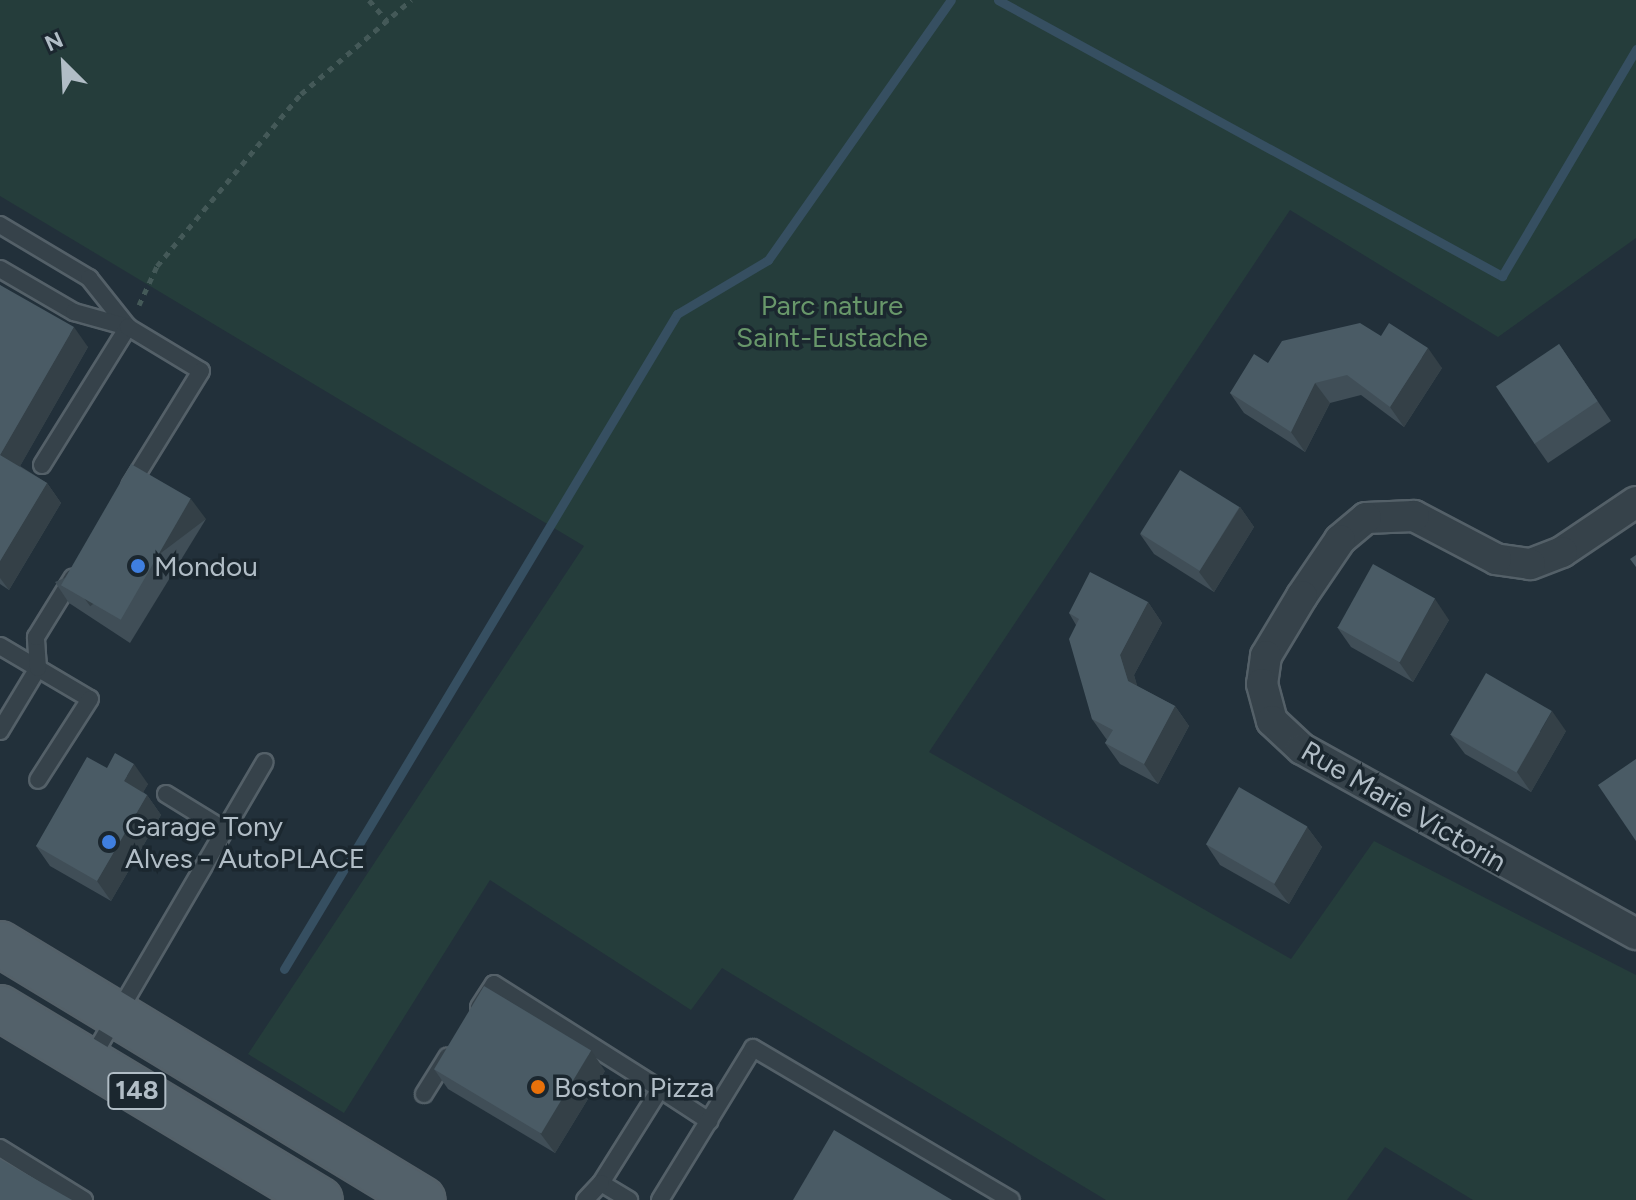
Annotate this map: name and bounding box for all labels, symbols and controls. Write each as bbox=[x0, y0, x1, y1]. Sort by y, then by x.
north arrow bbox=[24, 24, 104, 104]
text: N bbox=[41, 26, 67, 57]
park label: Parc nature Saint-Eustache bbox=[736, 288, 928, 354]
place label: Mondou bbox=[154, 549, 258, 583]
marker: Mondou bbox=[129, 557, 147, 575]
street label: Rue Marie Victorin bbox=[1296, 734, 1512, 878]
place label: Garage Tony Alves - AutoPLACE bbox=[125, 809, 365, 875]
marker: Garage Tony Alves - AutoPLACE bbox=[100, 833, 118, 851]
road number: 148 bbox=[107, 1069, 167, 1113]
place label: Boston Pizza bbox=[554, 1070, 714, 1104]
marker: Boston Pizza bbox=[529, 1078, 547, 1096]

